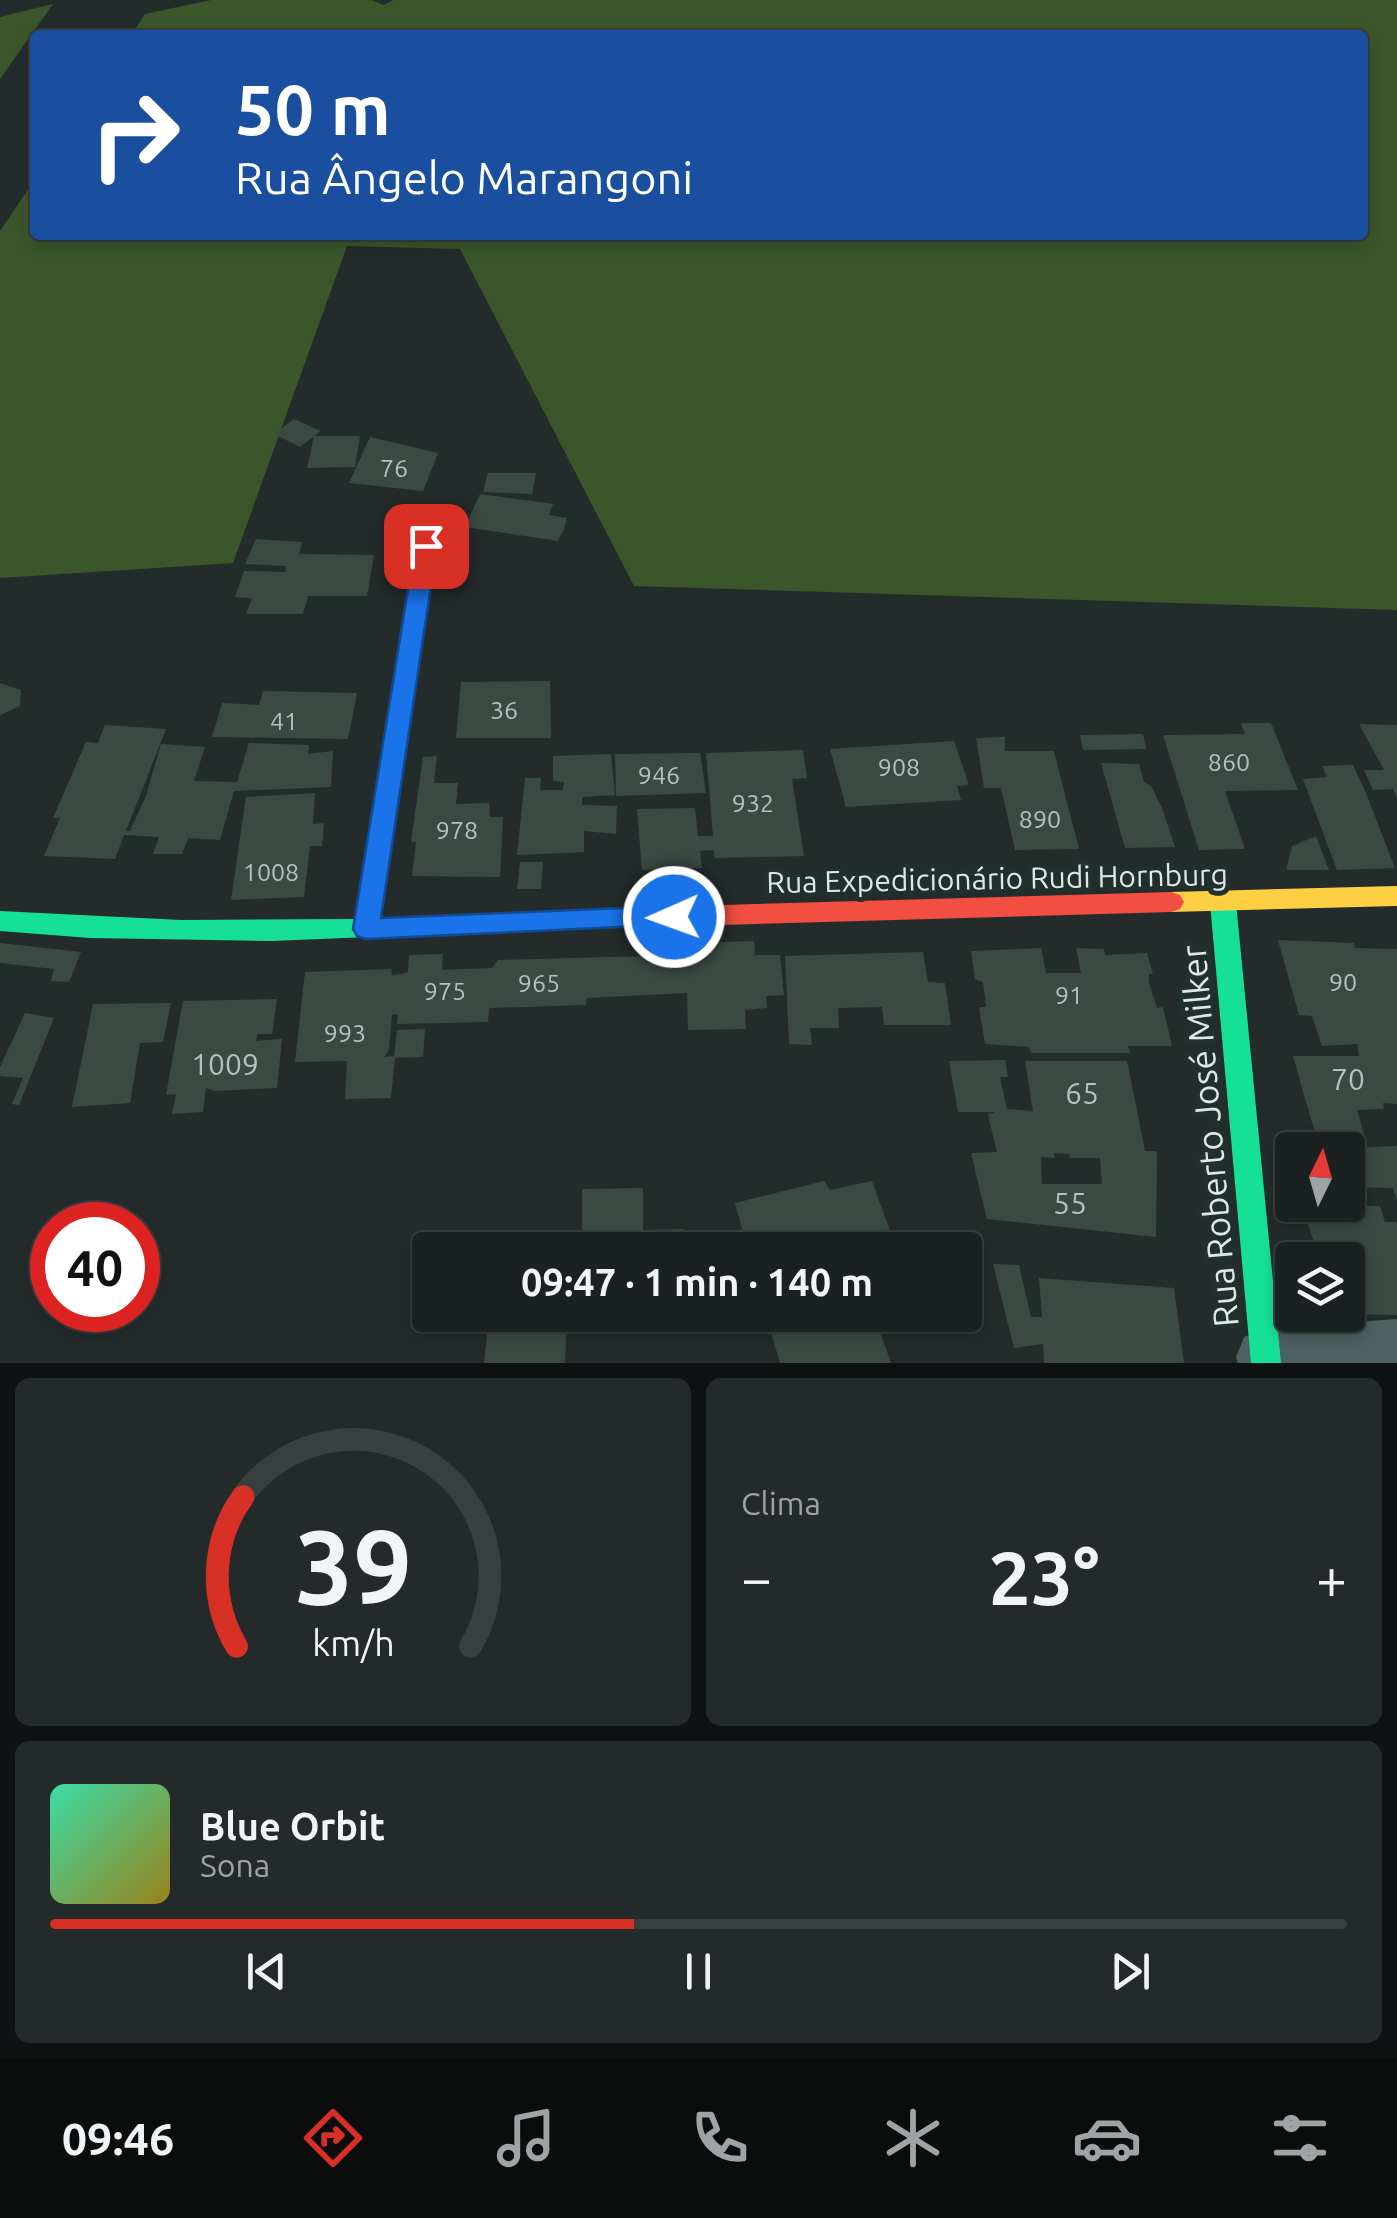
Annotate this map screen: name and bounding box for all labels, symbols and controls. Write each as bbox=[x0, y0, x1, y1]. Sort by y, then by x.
icon: right bbox=[70, 70, 200, 200]
text: 50 m bbox=[235, 70, 391, 148]
text: Rua Ângelo Marangoni bbox=[235, 152, 693, 203]
house number: 76 bbox=[380, 454, 408, 482]
pin bbox=[384, 504, 469, 589]
icon: arrive bbox=[399, 519, 454, 574]
house number: 36 bbox=[490, 696, 518, 724]
house number: 41 bbox=[270, 707, 298, 735]
house number: 860 bbox=[1208, 748, 1250, 776]
house number: 908 bbox=[878, 753, 920, 781]
house number: 946 bbox=[638, 761, 680, 789]
house number: 932 bbox=[732, 789, 774, 817]
house number: 890 bbox=[1019, 805, 1061, 833]
house number: 978 bbox=[436, 816, 478, 844]
street label: Rua Expedicionário Rudi Hornburg bbox=[766, 857, 1228, 899]
house number: 1008 bbox=[243, 858, 299, 886]
position arrow bbox=[622, 865, 726, 969]
street label: Rua Roberto José Milker bbox=[1172, 943, 1246, 1329]
house number: 90 bbox=[1329, 968, 1357, 996]
house number: 965 bbox=[518, 969, 560, 997]
house number: 975 bbox=[424, 977, 466, 1005]
house number: 91 bbox=[1055, 981, 1083, 1009]
house number: 993 bbox=[324, 1019, 366, 1047]
house number: 1009 bbox=[191, 1047, 259, 1081]
house number: 70 bbox=[1331, 1062, 1365, 1096]
house number: 65 bbox=[1065, 1076, 1099, 1110]
north arrow bbox=[1275, 1132, 1365, 1222]
map controls bbox=[1275, 1132, 1365, 1332]
house number: 55 bbox=[1053, 1186, 1087, 1220]
speed limit sign: 40 bbox=[30, 1202, 160, 1332]
button: layers bbox=[1275, 1242, 1365, 1332]
text: 09:47 · 1 min · 140 m bbox=[521, 1261, 873, 1303]
text: Clima bbox=[741, 1485, 821, 1521]
text: 39 bbox=[294, 1507, 412, 1624]
text: 23° bbox=[988, 1535, 1100, 1619]
text: − bbox=[741, 1547, 772, 1608]
text: + bbox=[1316, 1547, 1347, 1608]
text: km/h bbox=[312, 1623, 394, 1663]
text: Blue Orbit bbox=[200, 1805, 385, 1847]
text: Sona bbox=[200, 1847, 270, 1883]
icon: previous bbox=[239, 1944, 294, 1999]
icon: pause bbox=[671, 1944, 726, 1999]
icon: next bbox=[1103, 1944, 1158, 1999]
icon: directions bbox=[298, 2103, 368, 2173]
icon: music bbox=[491, 2103, 561, 2173]
icon: phone bbox=[685, 2103, 755, 2173]
icon: climate bbox=[878, 2103, 948, 2173]
icon: car bbox=[1072, 2103, 1142, 2173]
icon: filters bbox=[1265, 2103, 1335, 2173]
text: 09:46 bbox=[62, 2113, 174, 2164]

